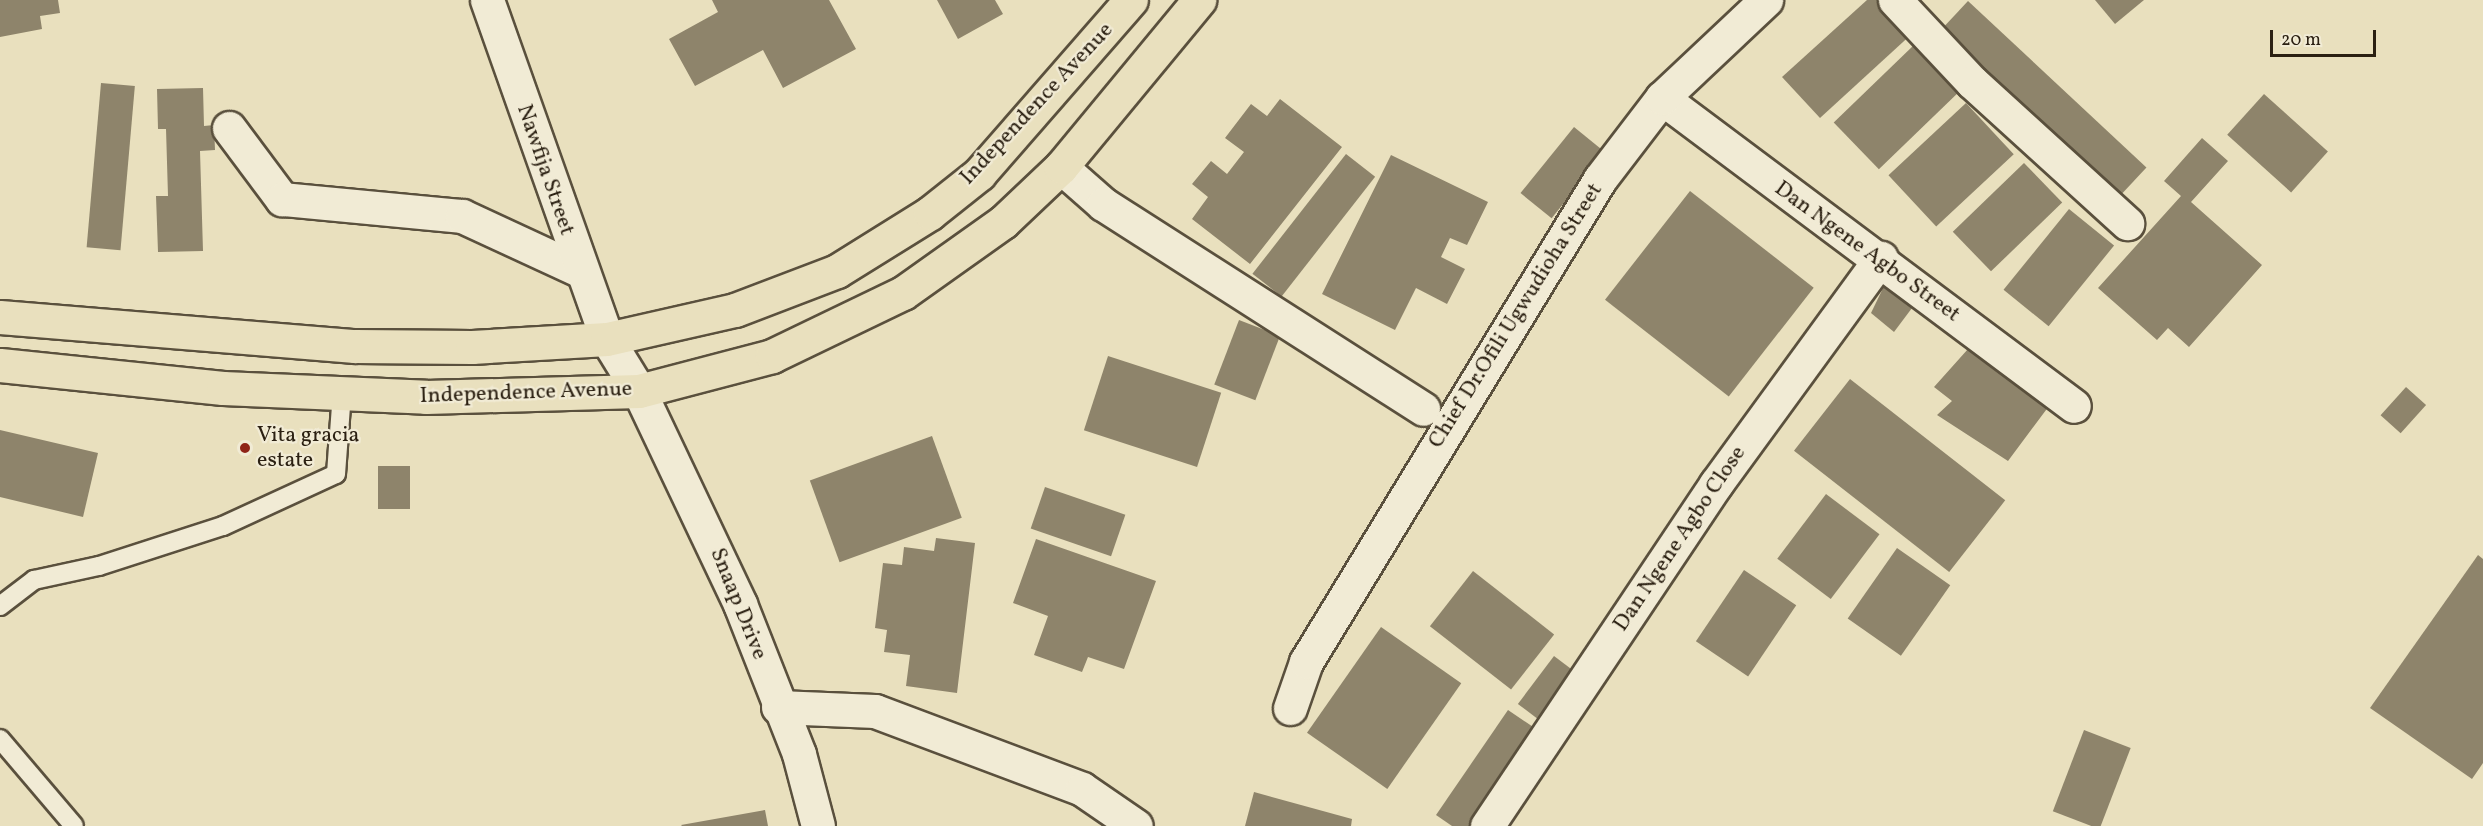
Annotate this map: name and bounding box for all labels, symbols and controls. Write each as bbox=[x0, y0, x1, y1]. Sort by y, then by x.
street label: Independence Avenue bbox=[955, 17, 1119, 191]
scale bar bbox=[2273, 18, 2380, 56]
text: 20 m bbox=[2281, 28, 2321, 53]
street label: Nawfija Street bbox=[510, 101, 580, 239]
street label: Dan Ngene Agbo Street bbox=[1769, 176, 1965, 328]
street label: Chief Dr.Ofili Ugwudioha Street bbox=[1424, 180, 1608, 452]
street label: Independence Avenue bbox=[419, 376, 633, 410]
place label: Vita gracia estate bbox=[257, 422, 360, 474]
marker: Vita gracia estate bbox=[238, 441, 252, 455]
street label: Dan Ngene Agbo Close bbox=[1608, 441, 1752, 637]
street label: Snaap Drive bbox=[704, 544, 772, 664]

